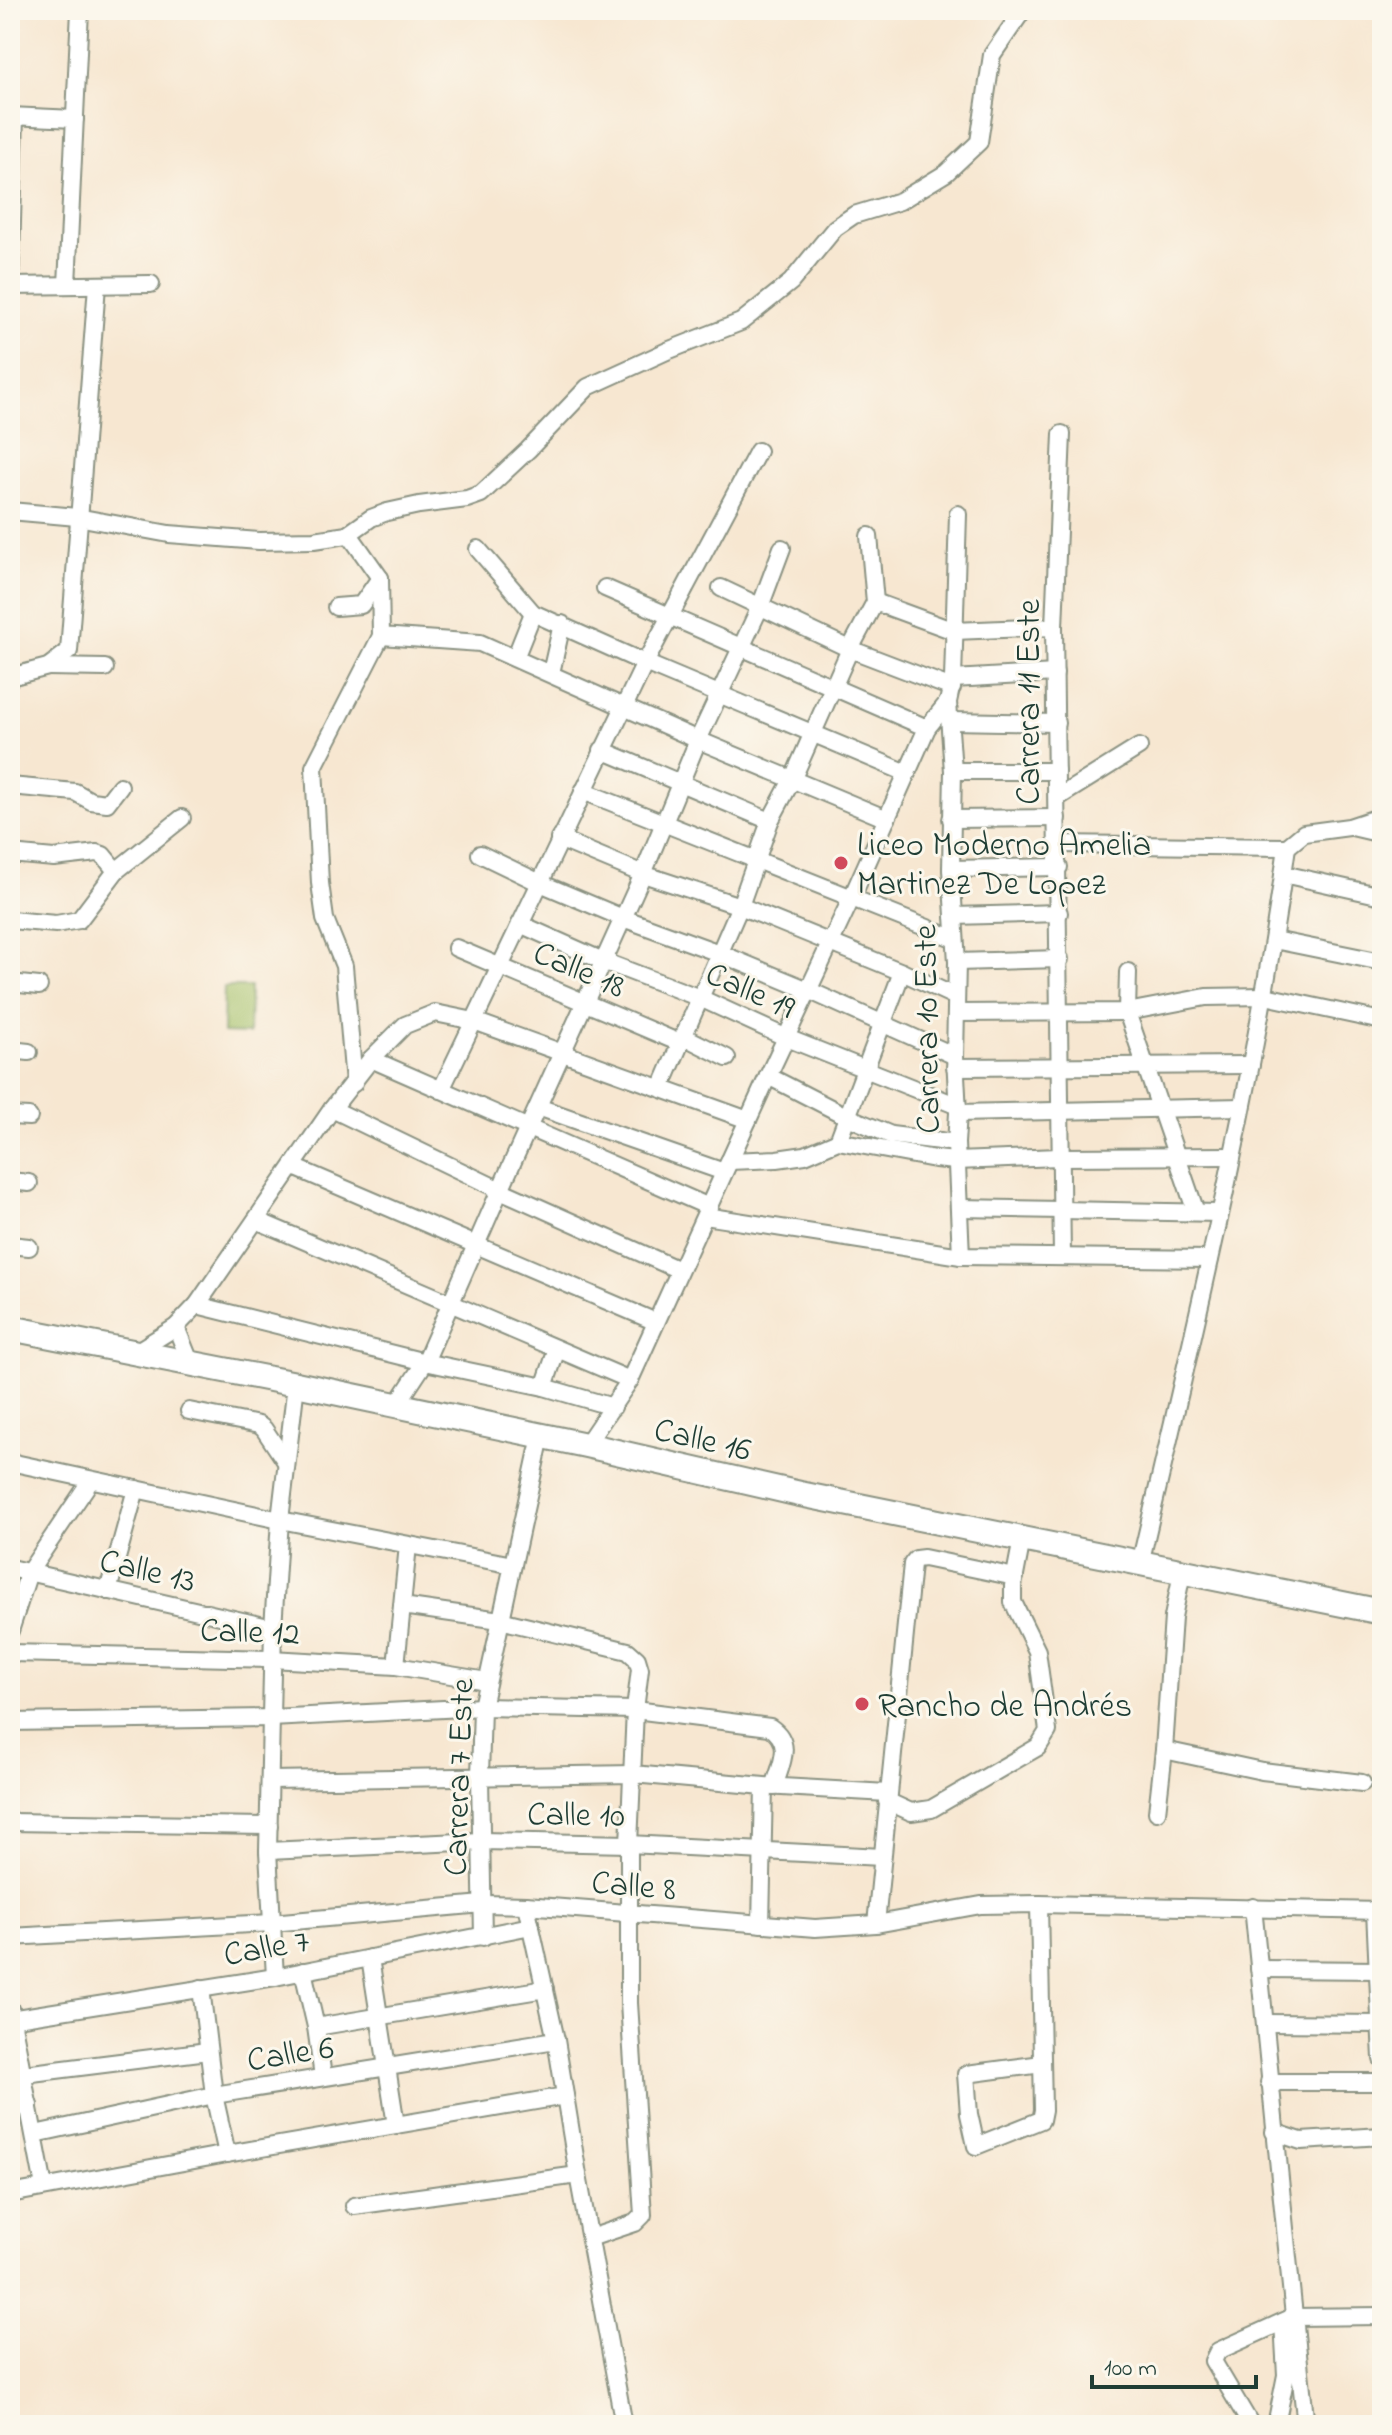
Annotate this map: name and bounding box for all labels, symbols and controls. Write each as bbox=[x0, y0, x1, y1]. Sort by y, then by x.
street label: Carrera 11 Este bbox=[1006, 599, 1056, 805]
place label: Liceo Moderno Amelia Martinez De Lopez bbox=[857, 822, 1151, 911]
marker: Liceo Moderno Amelia Martinez De Lopez bbox=[832, 854, 850, 872]
street label: Carrera 10 Este bbox=[902, 923, 956, 1134]
street label: Calle 18 bbox=[525, 930, 632, 1013]
street label: Calle 19 bbox=[697, 951, 802, 1034]
street label: Calle 16 bbox=[649, 1407, 755, 1477]
street label: Calle 13 bbox=[94, 1538, 200, 1608]
street label: Calle 12 bbox=[199, 1607, 301, 1661]
street label: Carrera 7 Este bbox=[433, 1677, 489, 1877]
place label: Rancho de Andrés bbox=[878, 1683, 1132, 1733]
marker: Rancho de Andrés bbox=[853, 1695, 871, 1713]
street label: Calle 10 bbox=[527, 1791, 625, 1843]
street label: Calle 8 bbox=[589, 1859, 678, 1917]
street label: Calle 7 bbox=[220, 1918, 313, 1982]
street label: Calle 6 bbox=[244, 2024, 338, 2087]
scale bar bbox=[1092, 2339, 1256, 2389]
text: 100 m bbox=[1104, 2352, 1157, 2387]

